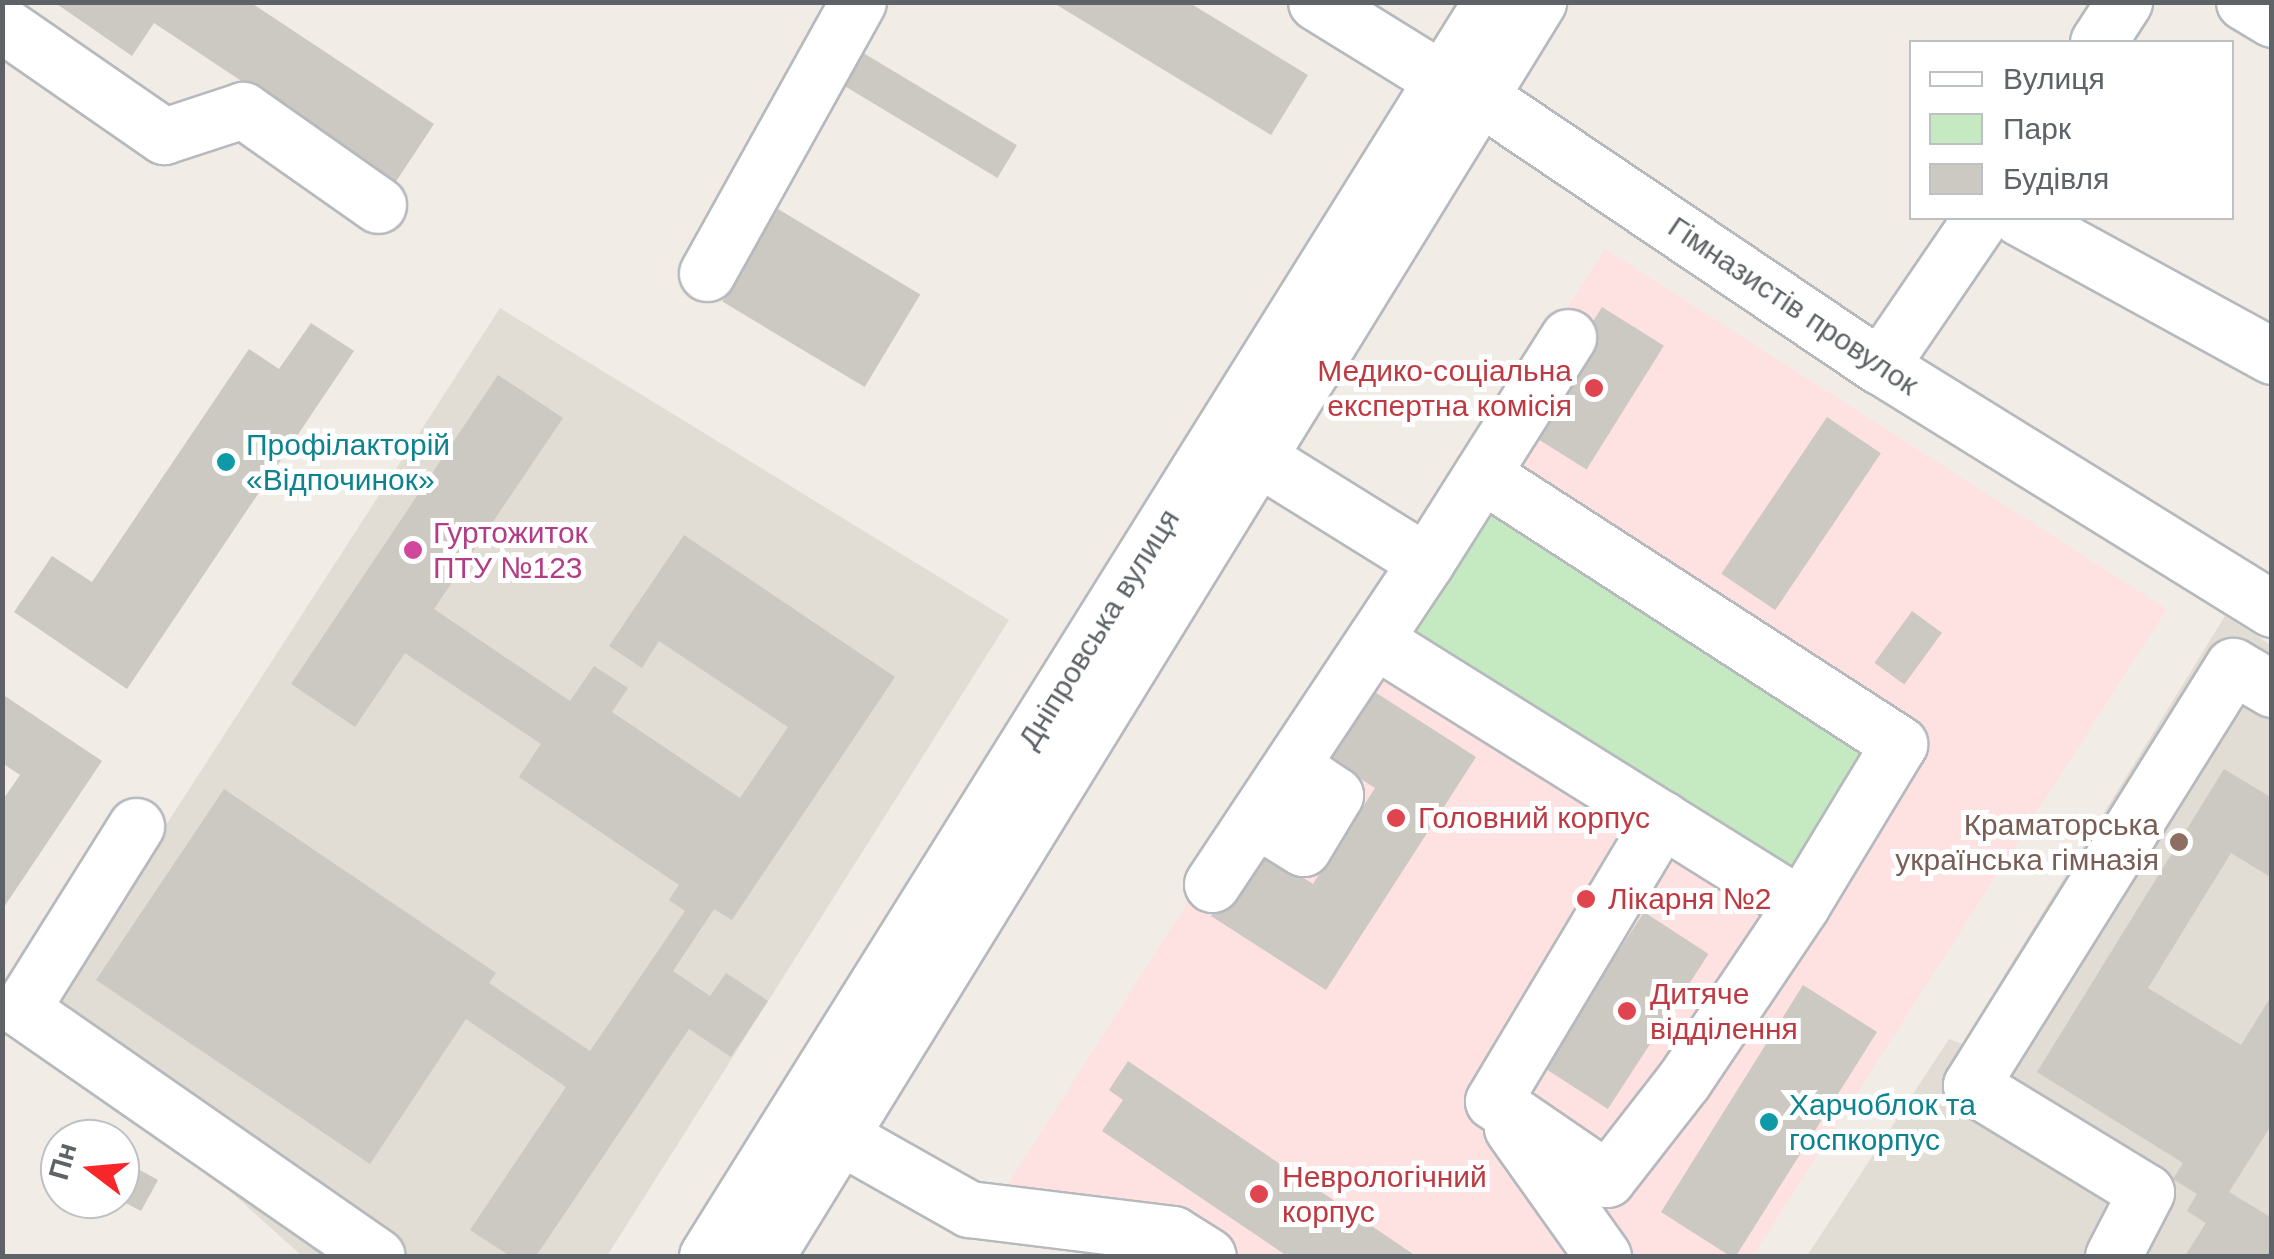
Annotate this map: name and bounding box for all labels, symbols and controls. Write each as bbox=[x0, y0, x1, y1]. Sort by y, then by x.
legend bbox=[1909, 40, 2234, 220]
text: Вулиця bbox=[2003, 62, 2105, 95]
text: Парк bbox=[2003, 112, 2071, 145]
text: Будівля bbox=[2003, 162, 2109, 195]
street label: Гімназистів провулок bbox=[1661, 209, 1925, 403]
place label: Медико-соціальна експертна комісія bbox=[1317, 353, 1572, 424]
marker: Медико-соціальна експертна комісія bbox=[1581, 375, 1607, 401]
place label: Профілакторій «Відпочинок» bbox=[246, 427, 450, 498]
marker: Профілакторій «Відпочинок» bbox=[215, 451, 237, 473]
street label: Дніпровська вулиця bbox=[1011, 503, 1187, 755]
place label: Гуртожиток ПТУ №123 bbox=[433, 515, 588, 586]
marker: Гуртожиток ПТУ №123 bbox=[402, 539, 424, 561]
place label: Головний корпус bbox=[1418, 800, 1650, 836]
marker: Головний корпус bbox=[1383, 805, 1409, 831]
place label: Краматорська українська гімназія bbox=[1895, 807, 2159, 878]
marker: Краматорська українська гімназія bbox=[2168, 831, 2190, 853]
place label: Лікарня №2 bbox=[1608, 881, 1772, 917]
marker: Лікарня №2 bbox=[1573, 886, 1599, 912]
place label: Дитяче відділення bbox=[1650, 976, 1798, 1046]
marker: Дитяче відділення bbox=[1614, 998, 1640, 1024]
place label: Харчоблок та госпкорпус bbox=[1789, 1087, 1976, 1158]
marker: Харчоблок та госпкорпус bbox=[1758, 1111, 1780, 1133]
north arrow bbox=[40, 1119, 140, 1219]
text: Пн bbox=[43, 1139, 83, 1183]
place label: Неврологічний корпус bbox=[1282, 1159, 1487, 1230]
marker: Неврологічний корпус bbox=[1246, 1181, 1272, 1207]

